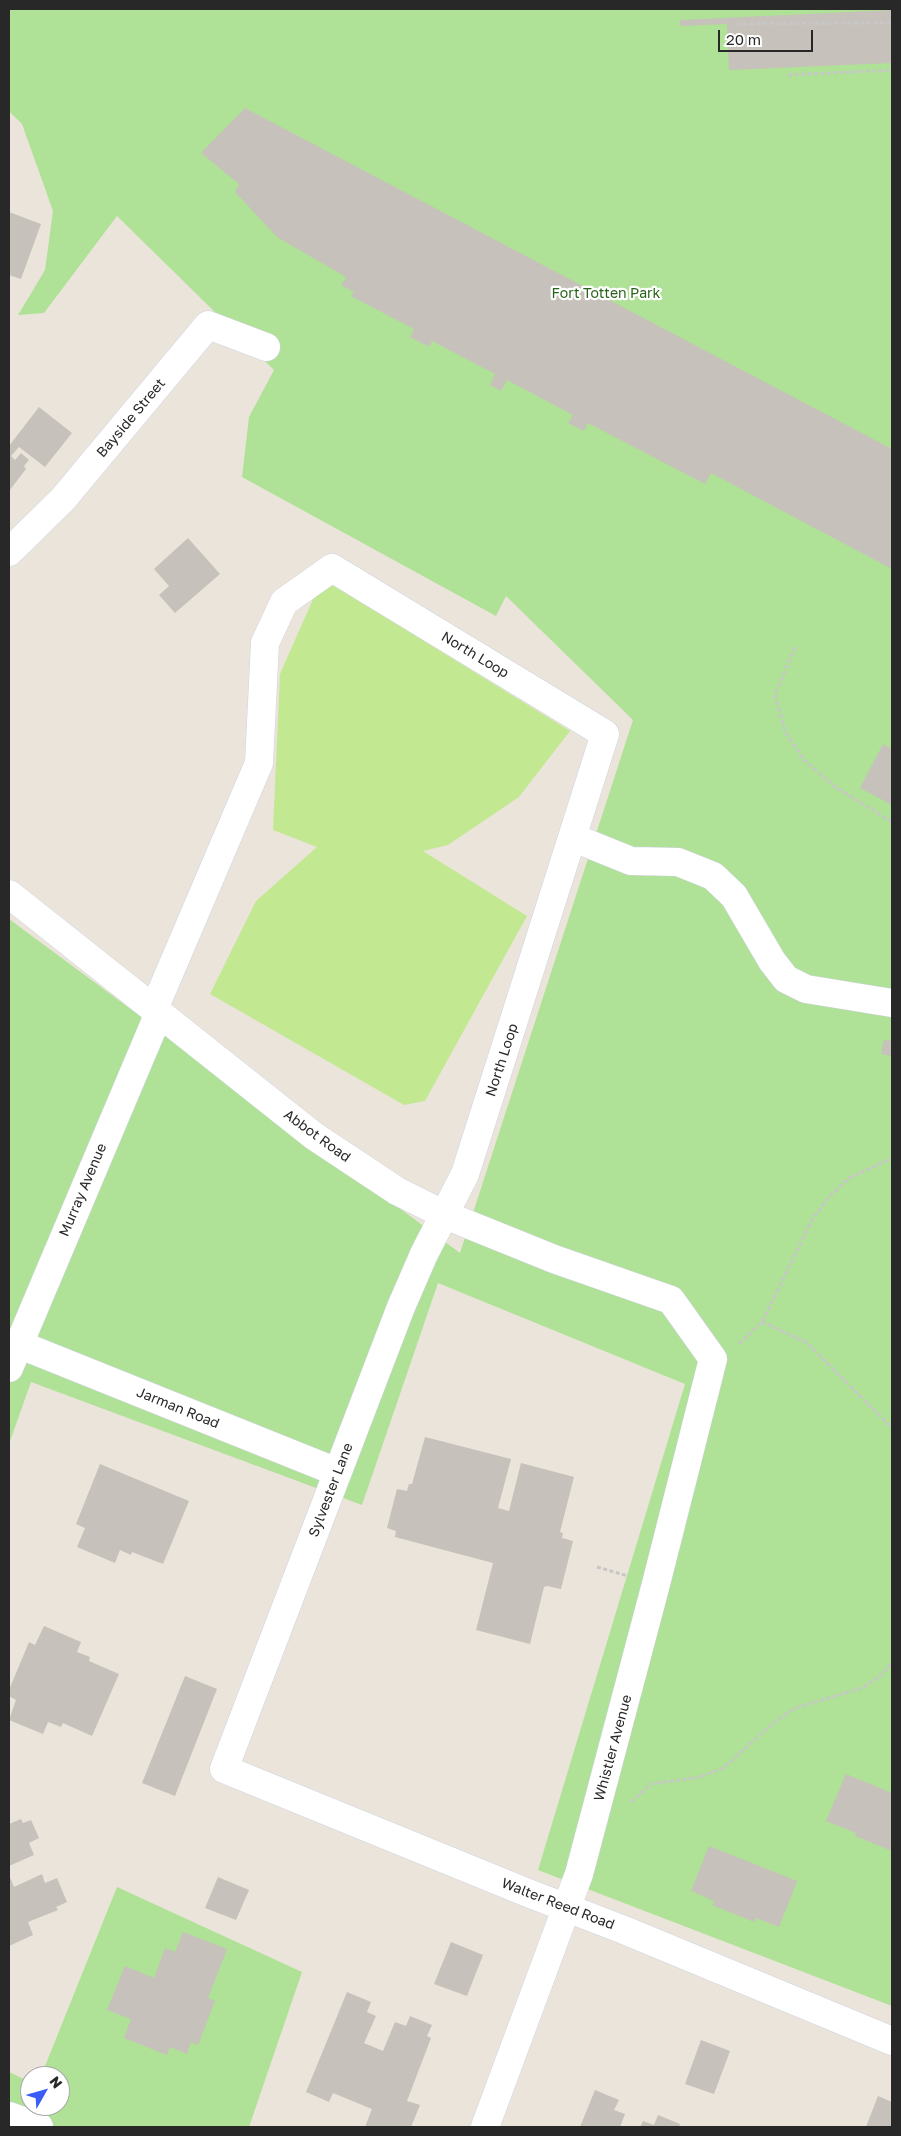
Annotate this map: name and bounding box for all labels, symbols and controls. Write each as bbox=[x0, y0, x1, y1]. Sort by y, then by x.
scale bar bbox=[721, 20, 816, 52]
text: 20 m bbox=[726, 30, 761, 48]
park label: Fort Totten Park bbox=[552, 286, 660, 302]
street label: Bayside Street bbox=[93, 375, 169, 461]
street label: North Loop bbox=[438, 628, 512, 682]
street label: North Loop bbox=[482, 1021, 522, 1099]
street label: Abbot Road bbox=[280, 1106, 354, 1166]
street label: Murray Avenue bbox=[56, 1141, 110, 1239]
street label: Jarman Road bbox=[134, 1384, 222, 1432]
street label: Sylvester Lane bbox=[305, 1441, 357, 1539]
street label: Whistler Avenue bbox=[591, 1693, 635, 1803]
street label: Walter Reed Road bbox=[499, 1875, 617, 1933]
north arrow bbox=[20, 2066, 70, 2116]
text: N bbox=[46, 2073, 66, 2091]

